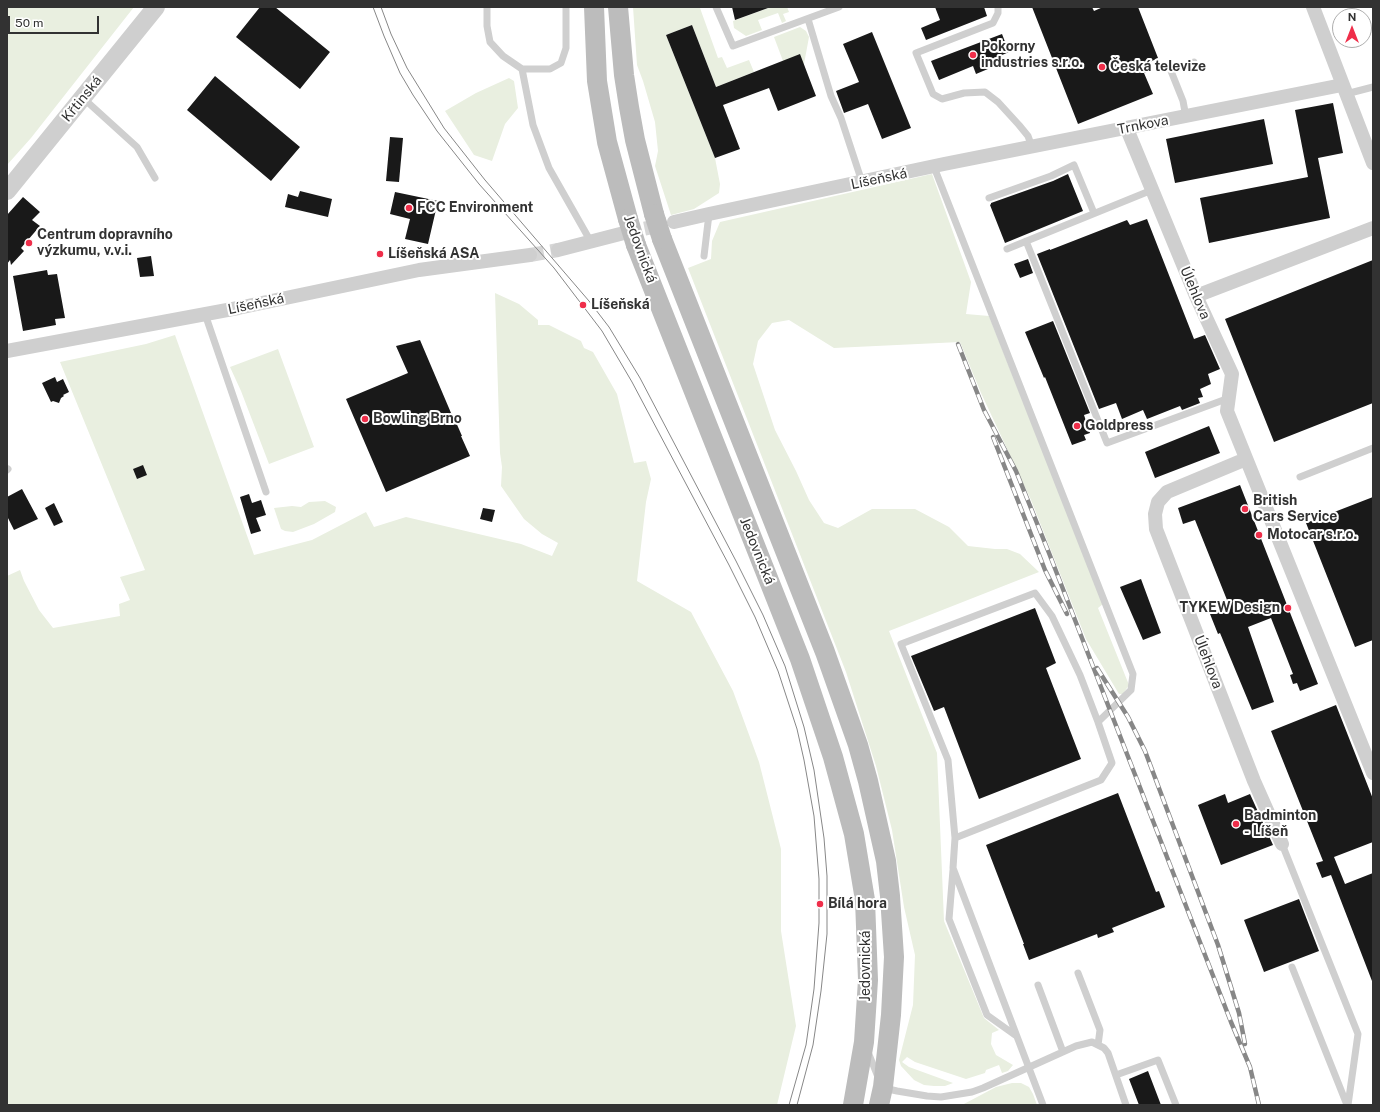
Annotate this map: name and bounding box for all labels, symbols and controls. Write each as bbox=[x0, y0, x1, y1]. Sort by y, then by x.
scale bar bbox=[10, 8, 101, 34]
north arrow bbox=[1332, 8, 1372, 48]
text: N bbox=[1348, 11, 1356, 23]
text: 50 m bbox=[15, 16, 43, 30]
place label: Pokorny industries s.r.o. bbox=[981, 39, 1083, 72]
marker: Pokorny industries s.r.o. bbox=[968, 50, 978, 60]
place label: Česká televize bbox=[1110, 59, 1206, 75]
marker: Česká televize bbox=[1097, 62, 1107, 72]
street label: Křtinská bbox=[58, 73, 106, 125]
street label: Trnkova bbox=[1116, 112, 1170, 138]
street label: Líšeňská bbox=[849, 165, 909, 193]
place label: FCC Environment bbox=[417, 200, 533, 216]
marker: FCC Environment bbox=[404, 203, 414, 213]
street label: Jedovnická bbox=[620, 213, 660, 285]
place label: Centrum dopravního výzkumu, v.v.i. bbox=[37, 227, 173, 260]
marker: Centrum dopravního výzkumu, v.v.i. bbox=[24, 238, 34, 248]
place label: Líšeňská ASA bbox=[388, 246, 479, 262]
marker: Líšeňská ASA bbox=[375, 249, 385, 259]
street label: Úlehlova bbox=[1176, 264, 1214, 322]
street label: Líšeňská bbox=[226, 290, 286, 318]
place label: Líšeňská bbox=[591, 297, 650, 313]
marker: Líšeňská bbox=[578, 300, 588, 310]
place label: Bowling Brno bbox=[373, 411, 462, 427]
marker: Bowling Brno bbox=[360, 414, 370, 424]
place label: Goldpress bbox=[1085, 418, 1153, 434]
marker: Goldpress bbox=[1072, 421, 1082, 431]
place label: British Cars Service bbox=[1253, 493, 1337, 526]
marker: British Cars Service bbox=[1240, 504, 1250, 514]
street label: Jedovnická bbox=[736, 515, 778, 587]
place label: Motocar s.r.o. bbox=[1267, 527, 1357, 543]
marker: Motocar s.r.o. bbox=[1254, 530, 1264, 540]
place label: TYKEW Design bbox=[1179, 600, 1280, 616]
marker: TYKEW Design bbox=[1283, 603, 1293, 613]
street label: Úlehlova bbox=[1190, 633, 1226, 691]
place label: Badminton - Líšeň bbox=[1244, 808, 1316, 840]
marker: Badminton - Líšeň bbox=[1231, 819, 1241, 829]
place label: Bílá hora bbox=[828, 896, 887, 912]
marker: Bílá hora bbox=[815, 899, 825, 909]
street label: Jedovnická bbox=[858, 930, 874, 1002]

